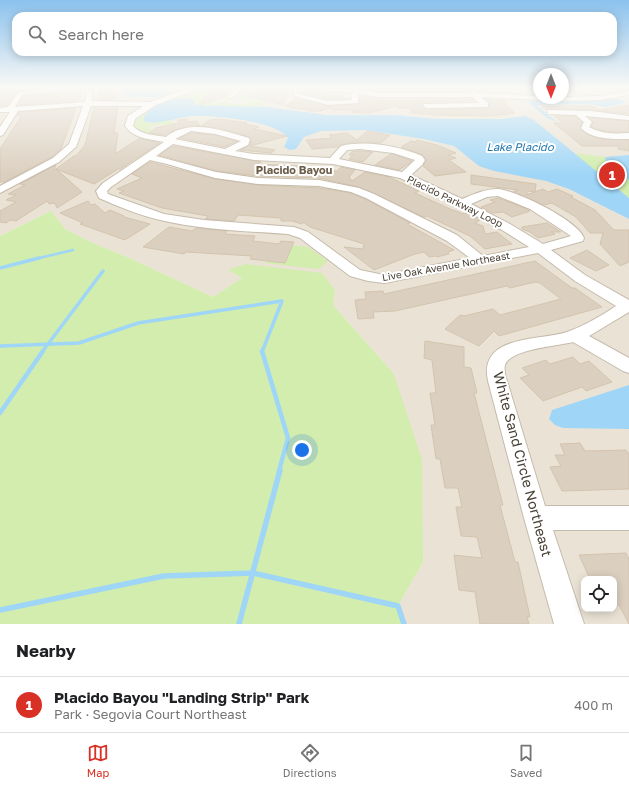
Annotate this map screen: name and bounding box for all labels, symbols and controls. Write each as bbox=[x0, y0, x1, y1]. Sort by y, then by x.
search box bbox=[12, 12, 617, 56]
icon: search bbox=[26, 23, 48, 45]
text: Search here bbox=[58, 25, 144, 43]
north arrow bbox=[533, 68, 569, 104]
water label: Lake Placido bbox=[487, 140, 555, 153]
pin: 1 bbox=[599, 160, 625, 190]
district label: Placido Bayou bbox=[256, 163, 332, 176]
street label: Placido Parkway Loop bbox=[405, 173, 505, 229]
street label: Live Oak Avenue Northeast bbox=[381, 249, 511, 283]
street label: White Sand Circle Northeast bbox=[490, 370, 556, 558]
your location bbox=[292, 440, 312, 460]
map controls bbox=[581, 576, 617, 612]
button: locate bbox=[581, 576, 617, 612]
text: Nearby bbox=[16, 640, 76, 661]
text: Placido Bayou "Landing Strip" Park bbox=[54, 688, 309, 706]
text: 1 bbox=[26, 697, 32, 713]
text: 400 m bbox=[574, 697, 613, 713]
text: Park · Segovia Court Northeast bbox=[54, 706, 247, 722]
tab: Map bbox=[87, 742, 109, 779]
tab: Directions bbox=[283, 742, 337, 779]
tab: Saved bbox=[510, 742, 542, 779]

